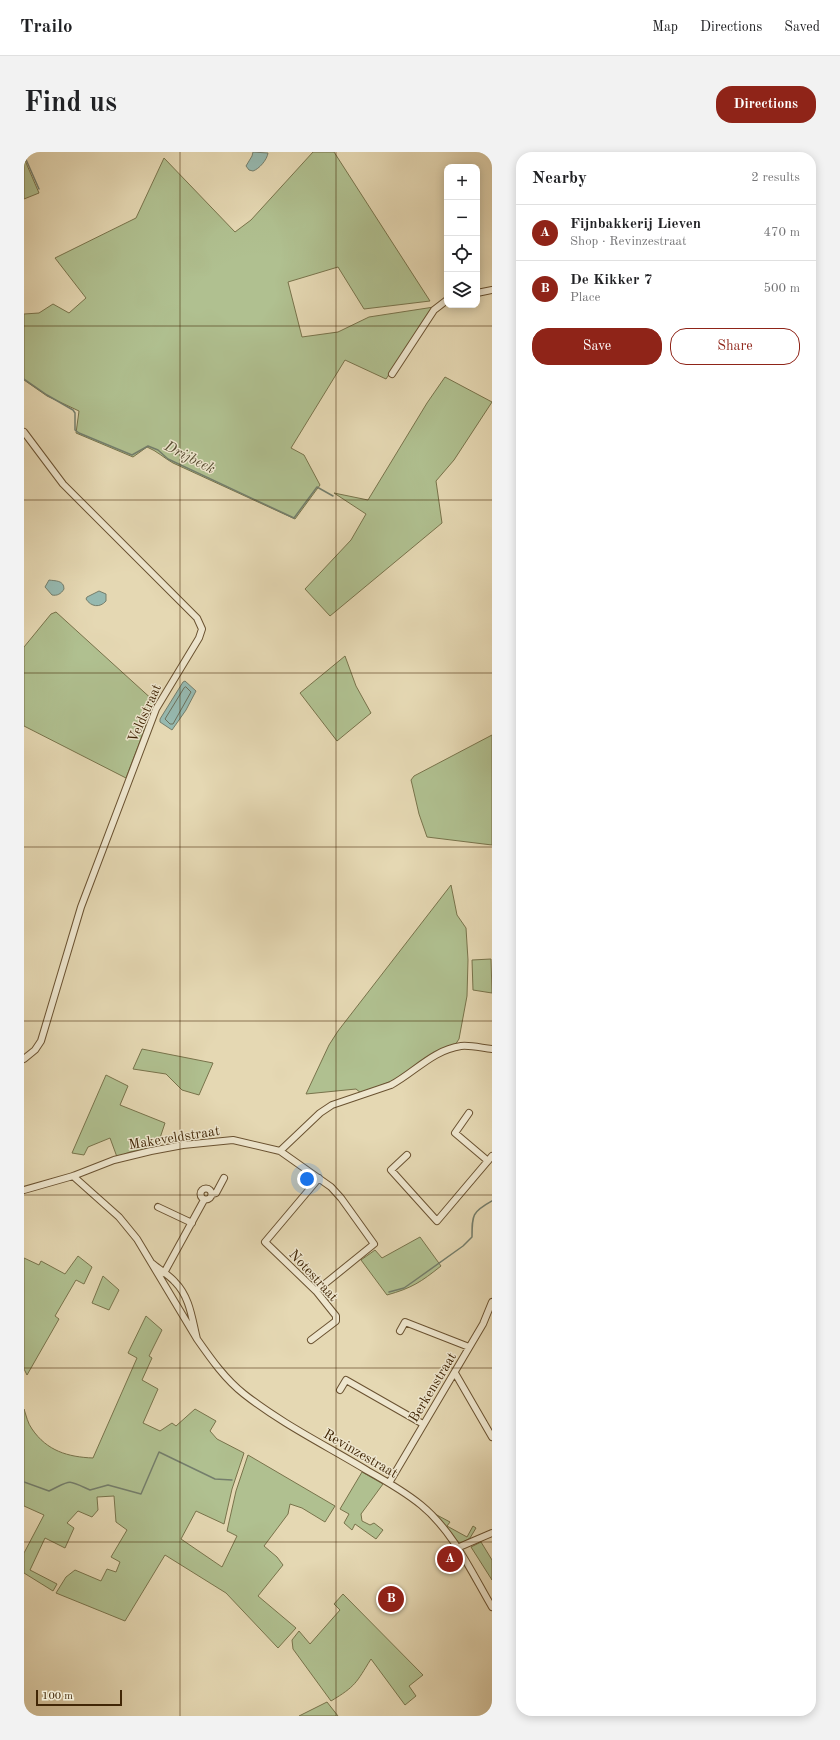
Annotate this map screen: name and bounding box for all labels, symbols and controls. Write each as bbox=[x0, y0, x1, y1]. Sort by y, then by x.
text: Trailo bbox=[20, 18, 73, 37]
text: Map bbox=[652, 20, 678, 34]
text: Directions bbox=[700, 20, 762, 34]
text: Saved bbox=[784, 20, 820, 34]
button: Directions bbox=[716, 86, 816, 123]
text: Find us bbox=[24, 90, 117, 118]
map controls bbox=[444, 164, 480, 308]
button: + bbox=[444, 164, 480, 200]
text: Nearby bbox=[532, 170, 587, 187]
text: 2 results bbox=[751, 171, 800, 184]
button: − bbox=[444, 200, 480, 236]
text: Fijnbakkerij Lieven bbox=[570, 217, 701, 232]
text: A bbox=[540, 226, 550, 239]
text: 470 m bbox=[763, 226, 800, 239]
text: Shop · Revinzestraat bbox=[570, 235, 687, 248]
button: locate bbox=[444, 236, 480, 272]
button: layers bbox=[444, 272, 480, 308]
text: De Kikker 7 bbox=[570, 273, 652, 288]
text: B bbox=[540, 282, 550, 295]
text: 500 m bbox=[763, 282, 800, 295]
text: Place bbox=[570, 291, 600, 304]
button: Save bbox=[532, 328, 662, 365]
button: Share bbox=[670, 328, 800, 365]
water label: Drijbeek bbox=[161, 439, 217, 477]
street label: Veldstraat bbox=[126, 682, 164, 745]
street label: Makeveldstraat bbox=[128, 1124, 221, 1152]
your location bbox=[297, 1169, 317, 1189]
street label: Notestraat bbox=[286, 1247, 340, 1304]
street label: Berkenstraat bbox=[407, 1350, 459, 1425]
street label: Revinzestraat bbox=[321, 1427, 400, 1481]
pin: A bbox=[437, 1544, 463, 1574]
pin: B bbox=[378, 1584, 404, 1614]
scale bar bbox=[36, 1688, 122, 1707]
text: 100 m bbox=[42, 1691, 73, 1702]

